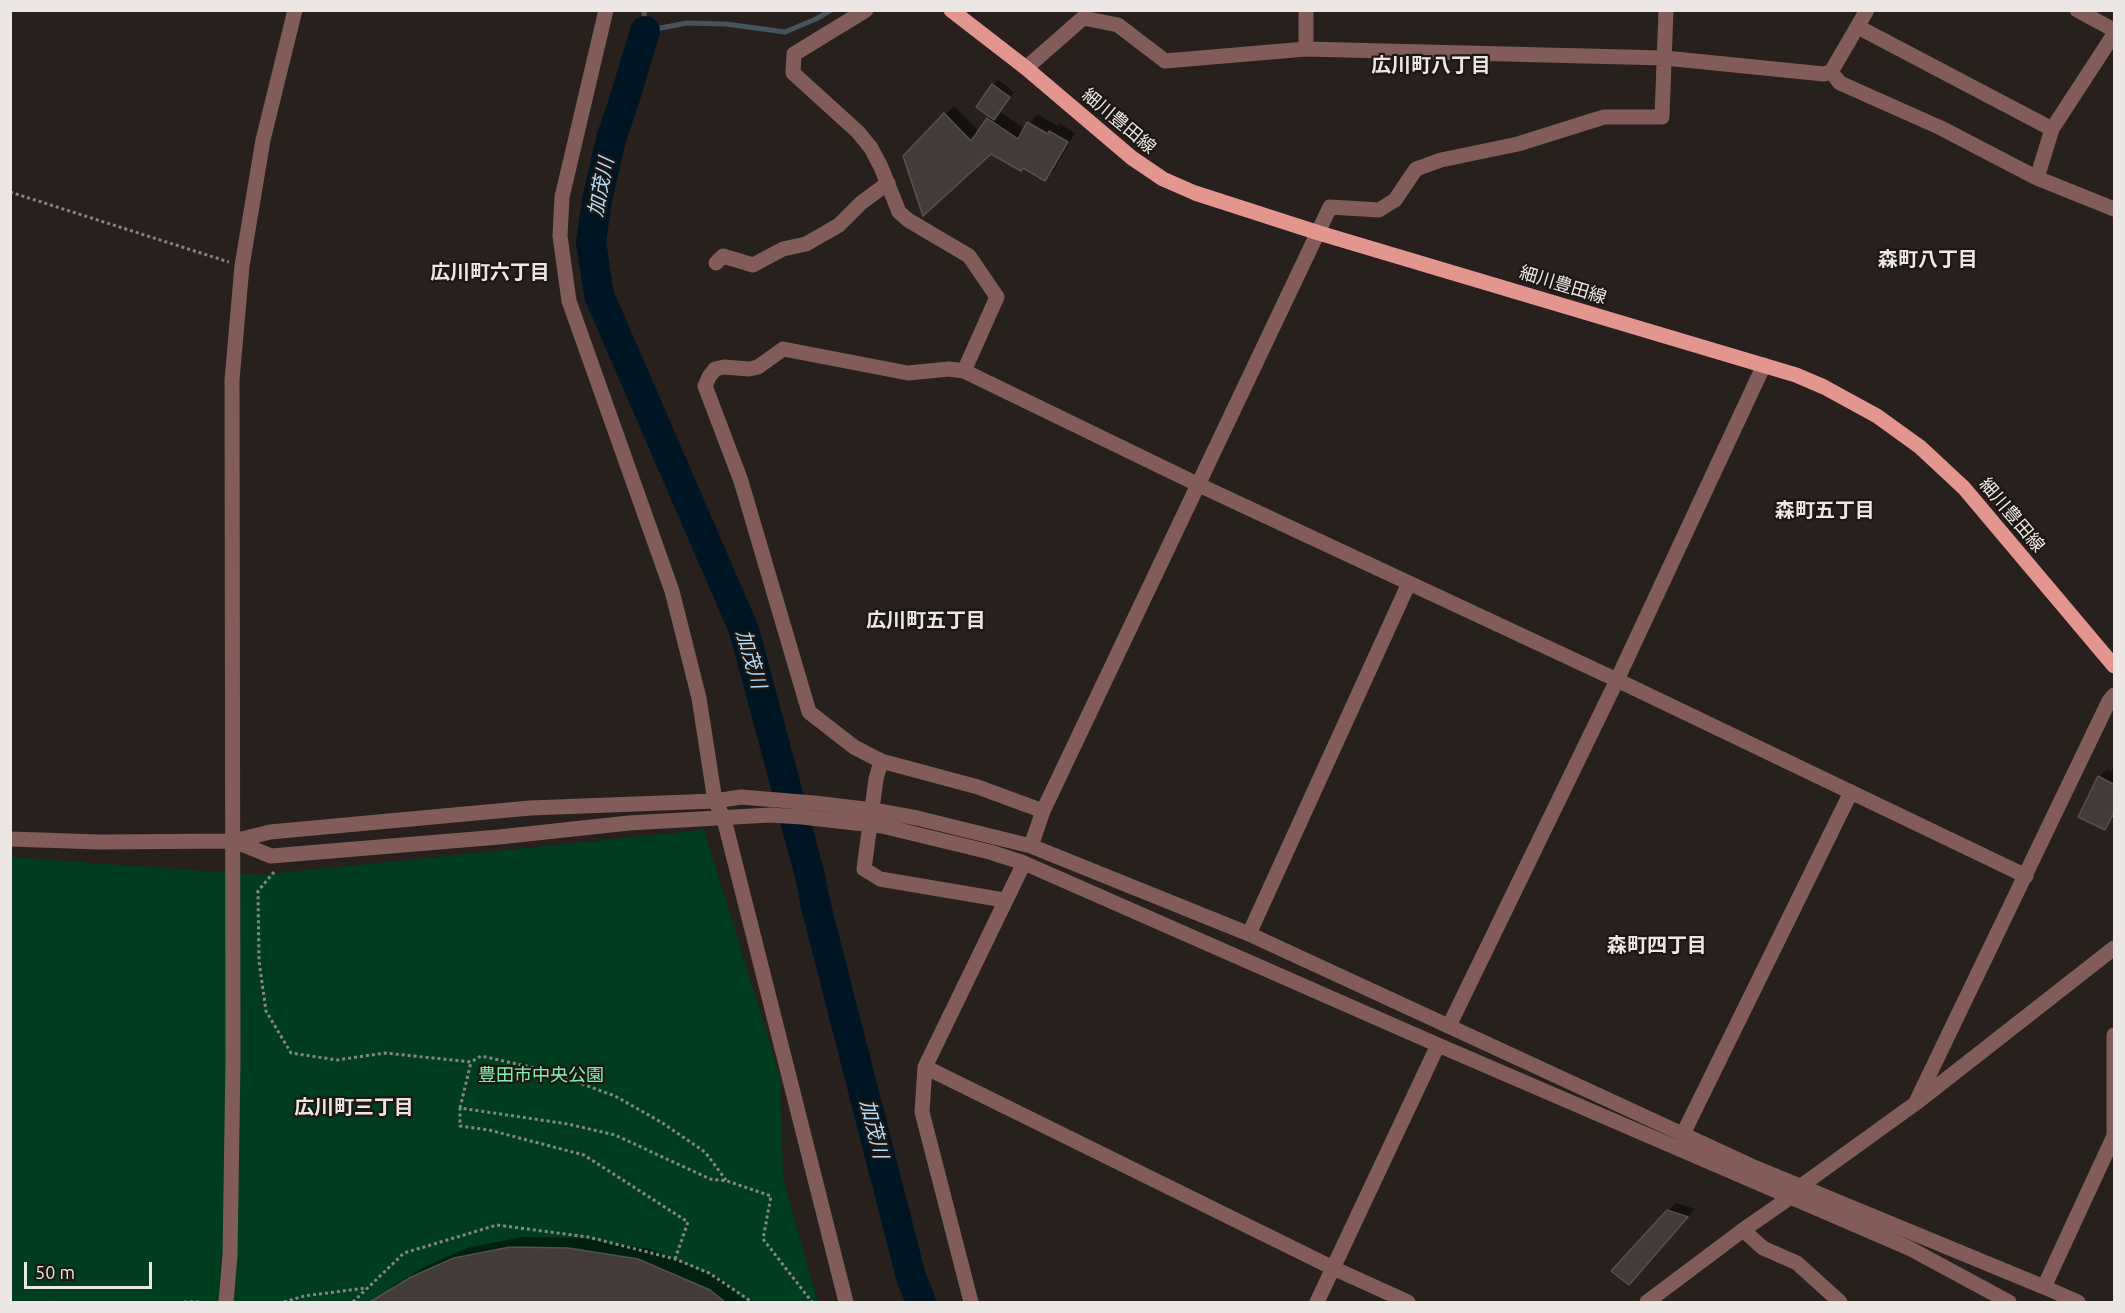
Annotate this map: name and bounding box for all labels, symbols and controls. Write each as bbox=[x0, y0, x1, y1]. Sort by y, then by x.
district label: 広川町八丁目 bbox=[1371, 53, 1491, 77]
street label: 細川豊田線 bbox=[1078, 84, 1160, 158]
water label: 加茂川 bbox=[583, 155, 619, 219]
district label: 森町八丁目 bbox=[1878, 247, 1978, 271]
district label: 広川町六丁目 bbox=[430, 260, 550, 284]
street label: 細川豊田線 bbox=[1517, 262, 1609, 308]
street label: 細川豊田線 bbox=[1975, 474, 2049, 556]
district label: 森町五丁目 bbox=[1775, 498, 1875, 522]
district label: 広川町五丁目 bbox=[866, 608, 986, 632]
water label: 加茂川 bbox=[731, 627, 771, 691]
district label: 森町四丁目 bbox=[1607, 933, 1707, 957]
park label: 豊田市中央公園 bbox=[478, 1064, 604, 1086]
district label: 広川町三丁目 bbox=[294, 1095, 414, 1119]
water label: 加茂川 bbox=[855, 1097, 893, 1161]
scale bar bbox=[27, 1250, 154, 1288]
text: 50 m bbox=[35, 1262, 75, 1282]

